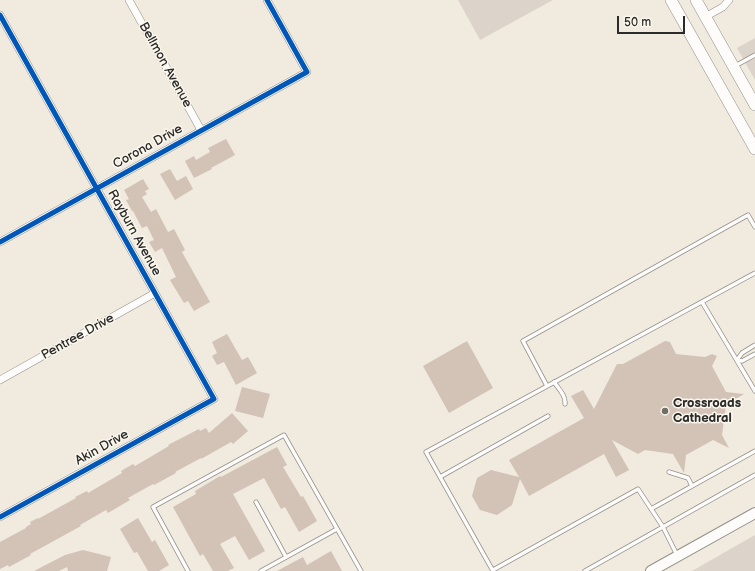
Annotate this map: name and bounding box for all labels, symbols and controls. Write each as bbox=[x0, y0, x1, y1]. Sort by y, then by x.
scale bar bbox=[619, 8, 687, 34]
text: 50 m bbox=[624, 15, 651, 30]
street label: Bellmon Avenue bbox=[135, 20, 195, 110]
street label: Corona Drive bbox=[110, 121, 186, 173]
street label: Rayburn Avenue bbox=[104, 187, 164, 279]
street label: Pentree Drive bbox=[39, 311, 117, 363]
place label: Crossroads Cathedral bbox=[673, 396, 741, 427]
marker: Crossroads Cathedral bbox=[660, 406, 670, 416]
street label: Akin Drive bbox=[73, 427, 131, 469]

